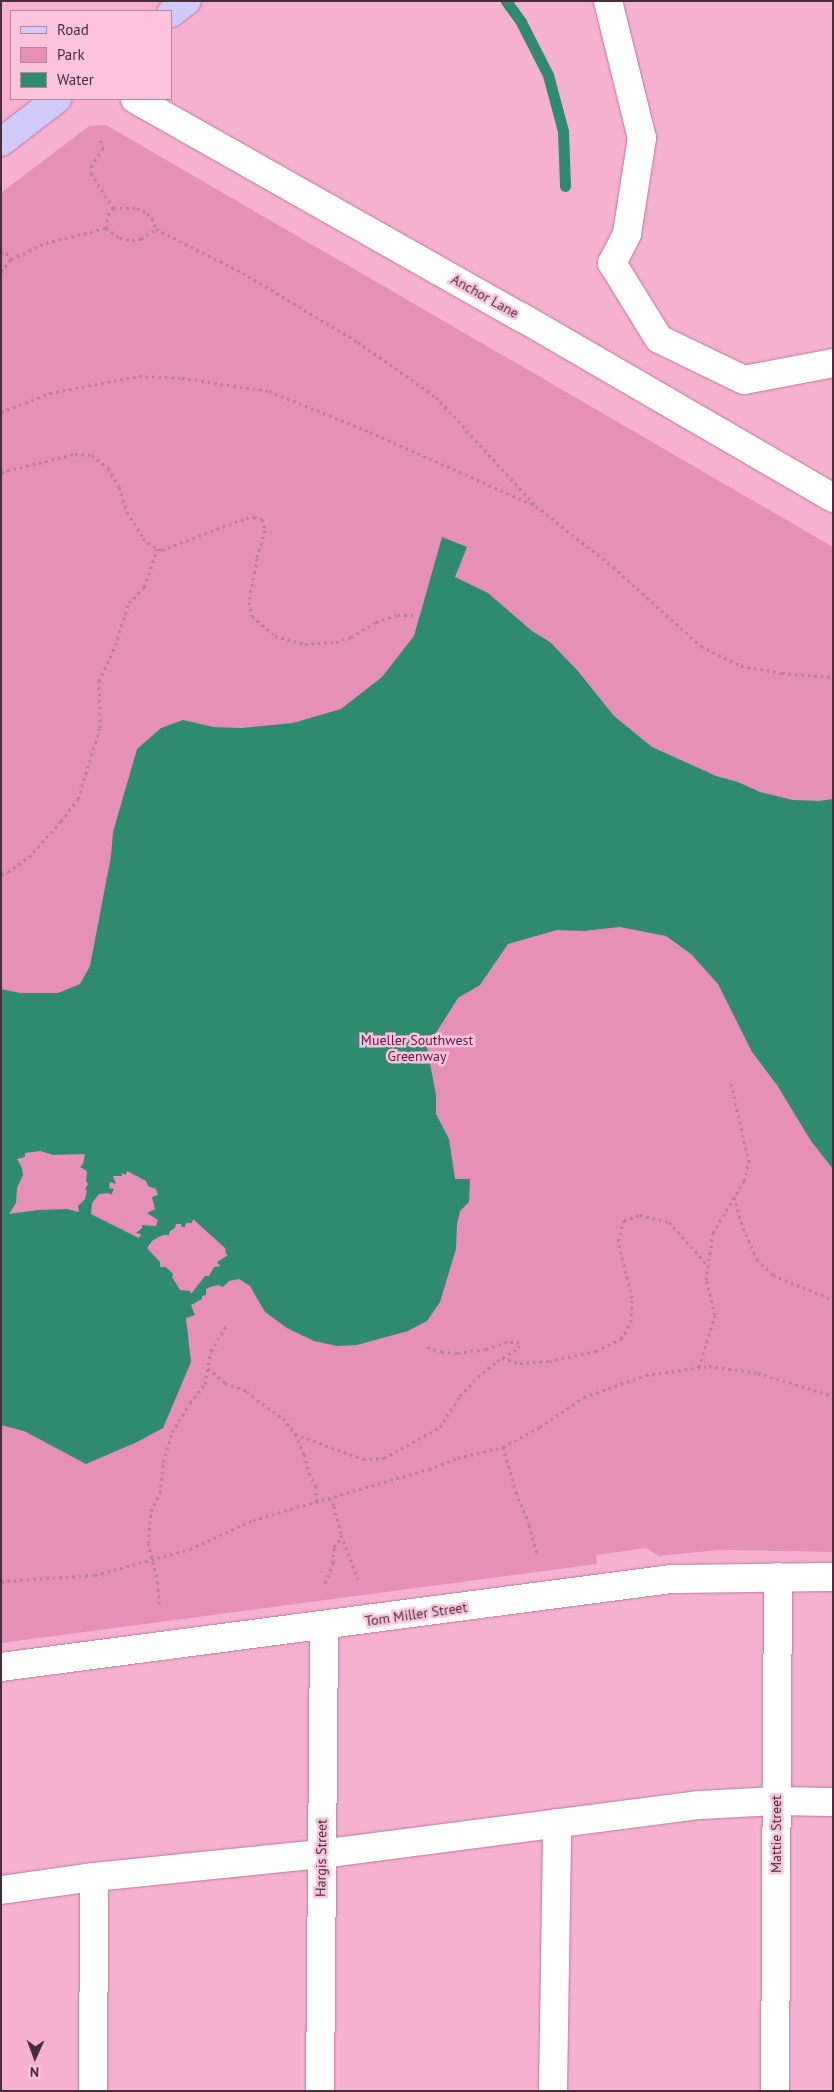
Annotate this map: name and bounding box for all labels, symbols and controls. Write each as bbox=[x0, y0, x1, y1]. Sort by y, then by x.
legend bbox=[10, 10, 172, 100]
text: Road bbox=[57, 20, 89, 39]
text: Park bbox=[57, 45, 85, 64]
text: Water bbox=[57, 70, 94, 89]
street label: Anchor Lane bbox=[448, 271, 522, 321]
park label: Mueller Southwest Greenway bbox=[361, 1032, 473, 1064]
street label: Tom Miller Street bbox=[364, 1599, 468, 1629]
street label: Mattie Street bbox=[768, 1795, 784, 1873]
street label: Hargis Street bbox=[312, 1819, 330, 1897]
north arrow bbox=[10, 2032, 60, 2082]
text: N bbox=[30, 2063, 39, 2081]

